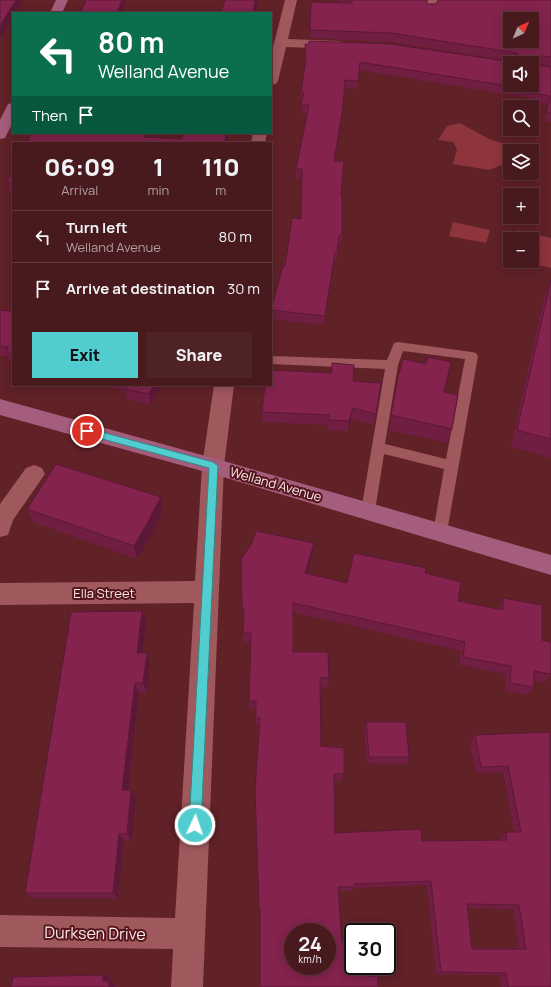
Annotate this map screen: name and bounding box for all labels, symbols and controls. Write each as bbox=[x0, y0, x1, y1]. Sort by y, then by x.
north arrow bbox=[503, 12, 539, 48]
map controls bbox=[503, 12, 539, 268]
text: 80 m bbox=[98, 23, 164, 61]
icon: left bbox=[32, 28, 84, 80]
button: sound bbox=[503, 56, 539, 92]
text: Welland Avenue bbox=[98, 59, 229, 83]
button: search bbox=[503, 100, 539, 136]
icon: arrive bbox=[75, 104, 97, 126]
text: Then bbox=[32, 105, 67, 126]
button: layers bbox=[503, 144, 539, 180]
text: 06:09 bbox=[44, 150, 115, 183]
text: 1 bbox=[153, 150, 164, 183]
text: 110 bbox=[202, 150, 240, 183]
text: Arrival bbox=[61, 181, 98, 199]
text: min bbox=[148, 181, 169, 199]
text: m bbox=[215, 181, 226, 199]
button: + bbox=[503, 188, 539, 224]
text: Turn left bbox=[66, 217, 128, 238]
icon: left bbox=[32, 226, 54, 248]
text: 80 m bbox=[218, 226, 252, 247]
button: − bbox=[503, 232, 539, 268]
text: Welland Avenue bbox=[66, 238, 161, 256]
icon: arrive bbox=[32, 278, 54, 300]
text: Arrive at destination bbox=[66, 278, 215, 299]
text: 30 m bbox=[227, 278, 260, 299]
button: Exit bbox=[32, 332, 138, 378]
button: Share bbox=[146, 332, 252, 378]
pin bbox=[70, 414, 104, 448]
icon: arrive bbox=[76, 420, 98, 442]
street label: Welland Avenue bbox=[228, 462, 324, 506]
street label: Ella Street bbox=[73, 584, 135, 602]
position arrow bbox=[174, 804, 216, 846]
street label: Durksen Drive bbox=[44, 921, 146, 945]
speed limit sign: 30 bbox=[344, 923, 396, 975]
text: 24 bbox=[298, 930, 322, 957]
text: km/h bbox=[298, 952, 322, 966]

